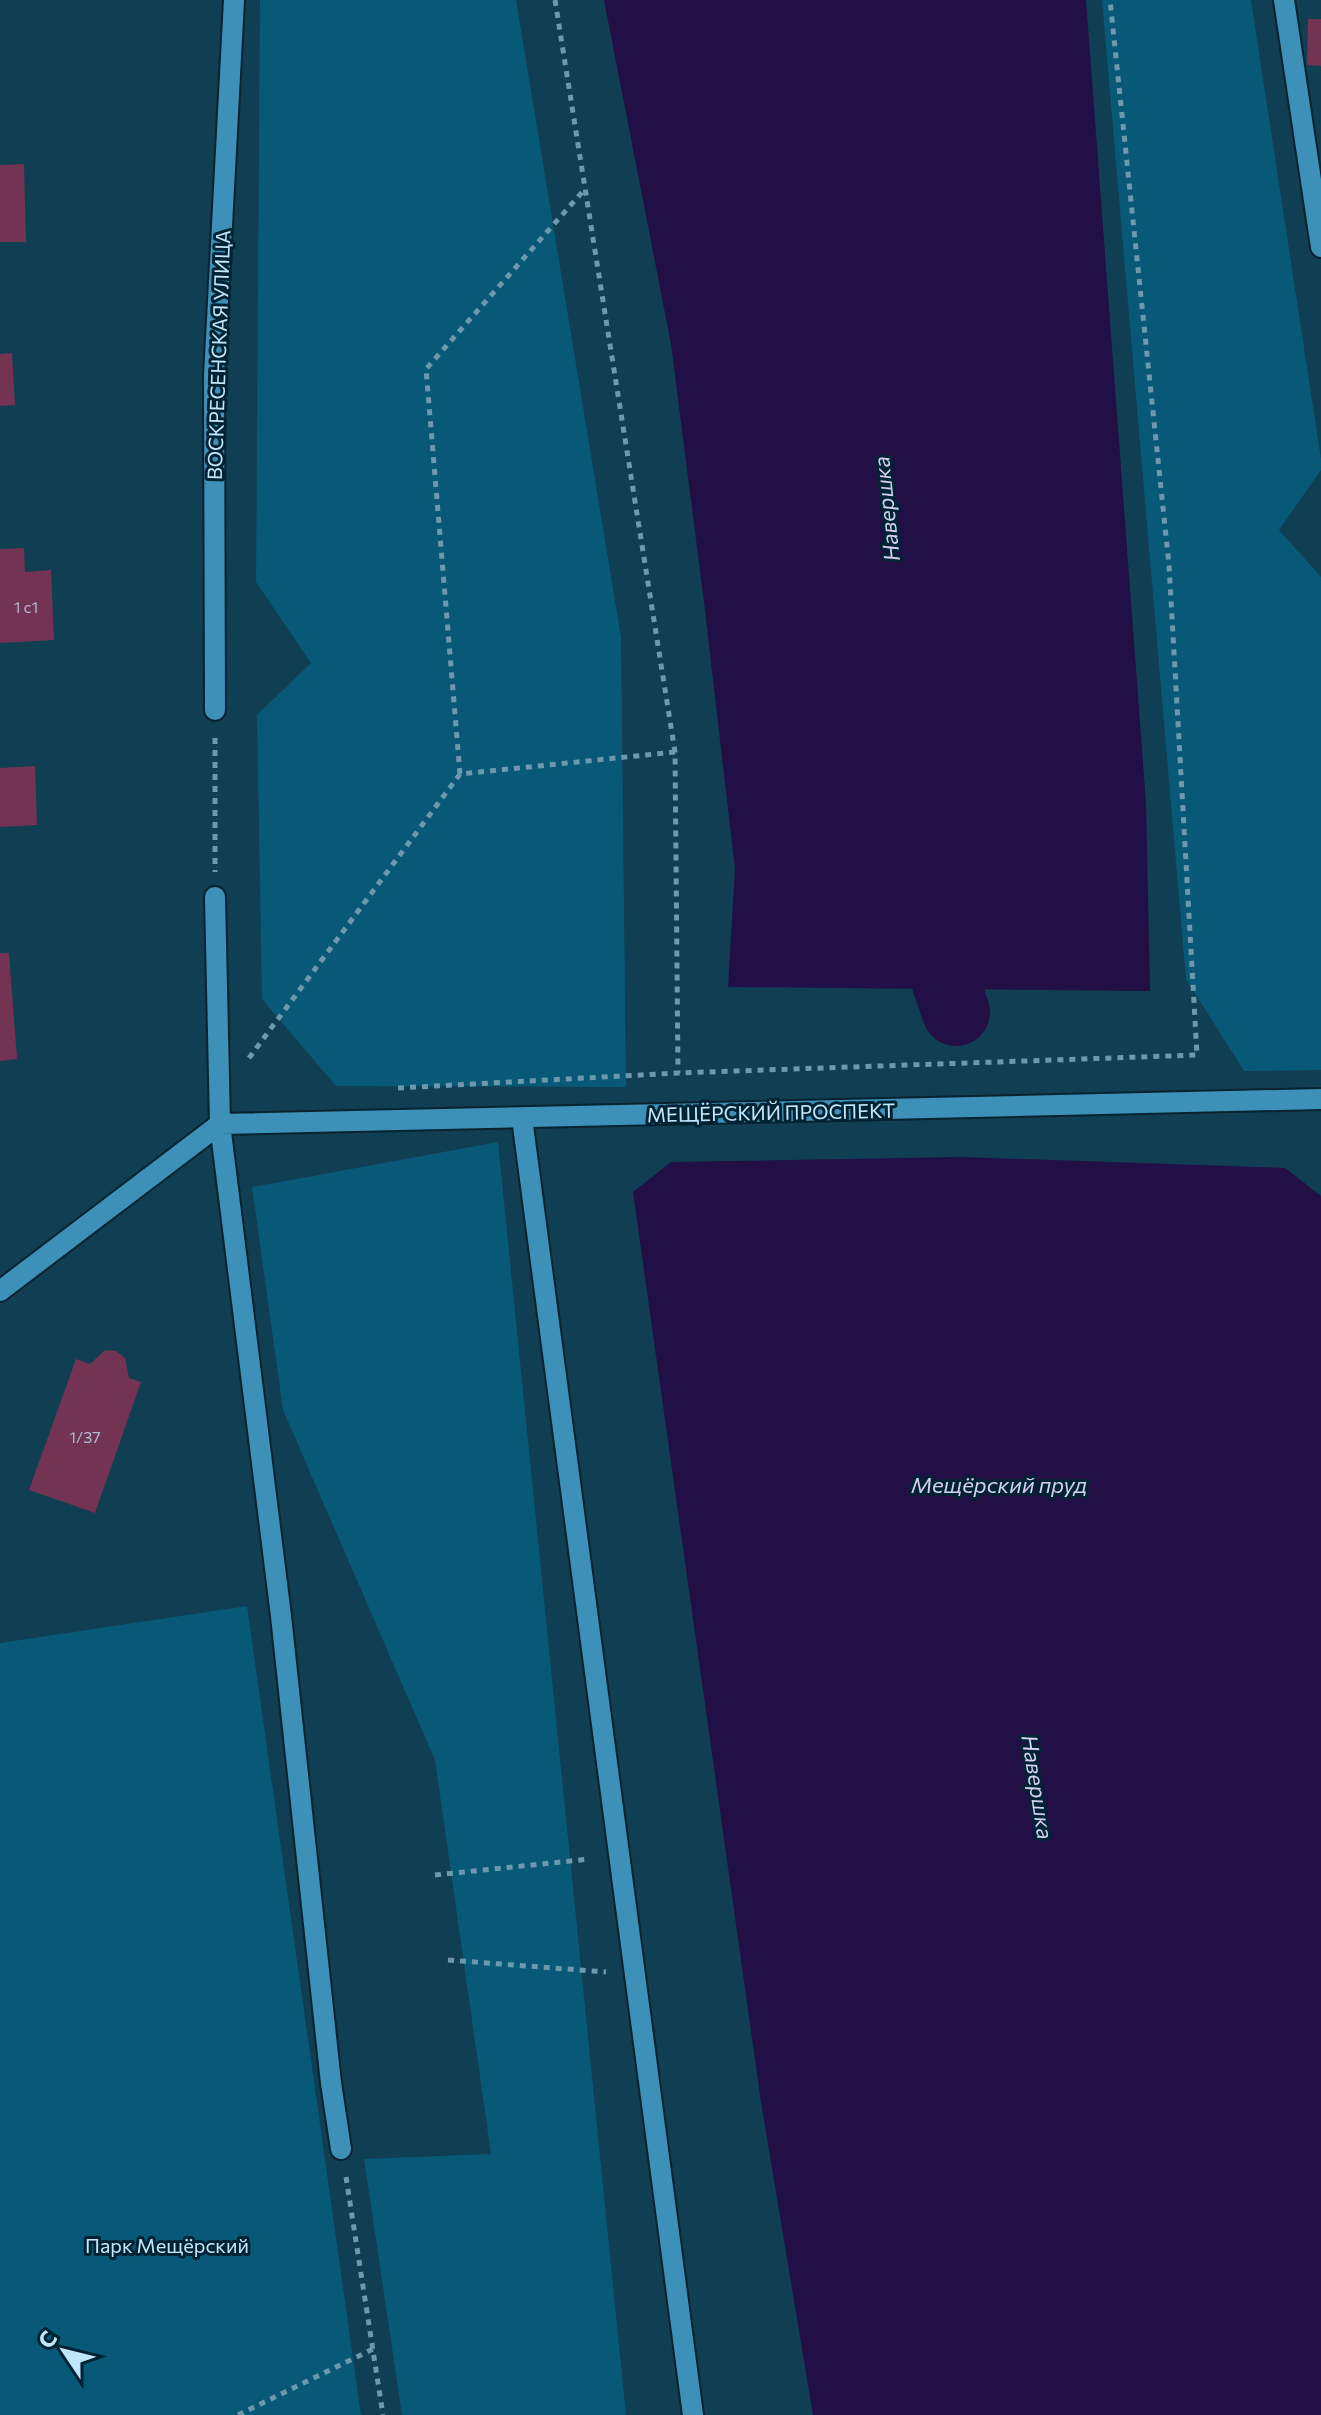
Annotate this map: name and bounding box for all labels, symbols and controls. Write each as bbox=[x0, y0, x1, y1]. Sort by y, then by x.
street label: ВОСКРЕСЕНСКАЯ УЛИЦА bbox=[202, 229, 234, 481]
water label: Навершка bbox=[867, 455, 905, 563]
house number: 1 с1 bbox=[14, 597, 38, 616]
street label: МЕЩЁРСКИЙ ПРОСПЕКТ bbox=[647, 1098, 896, 1126]
house number: 1/37 bbox=[69, 1427, 101, 1446]
water label: Мещёрский пруд bbox=[911, 1471, 1087, 1498]
water label: Навершка bbox=[1016, 1733, 1060, 1841]
park label: Парк Мещёрский bbox=[85, 2233, 249, 2257]
north arrow bbox=[24, 2311, 104, 2391]
text: С bbox=[32, 2325, 63, 2353]

